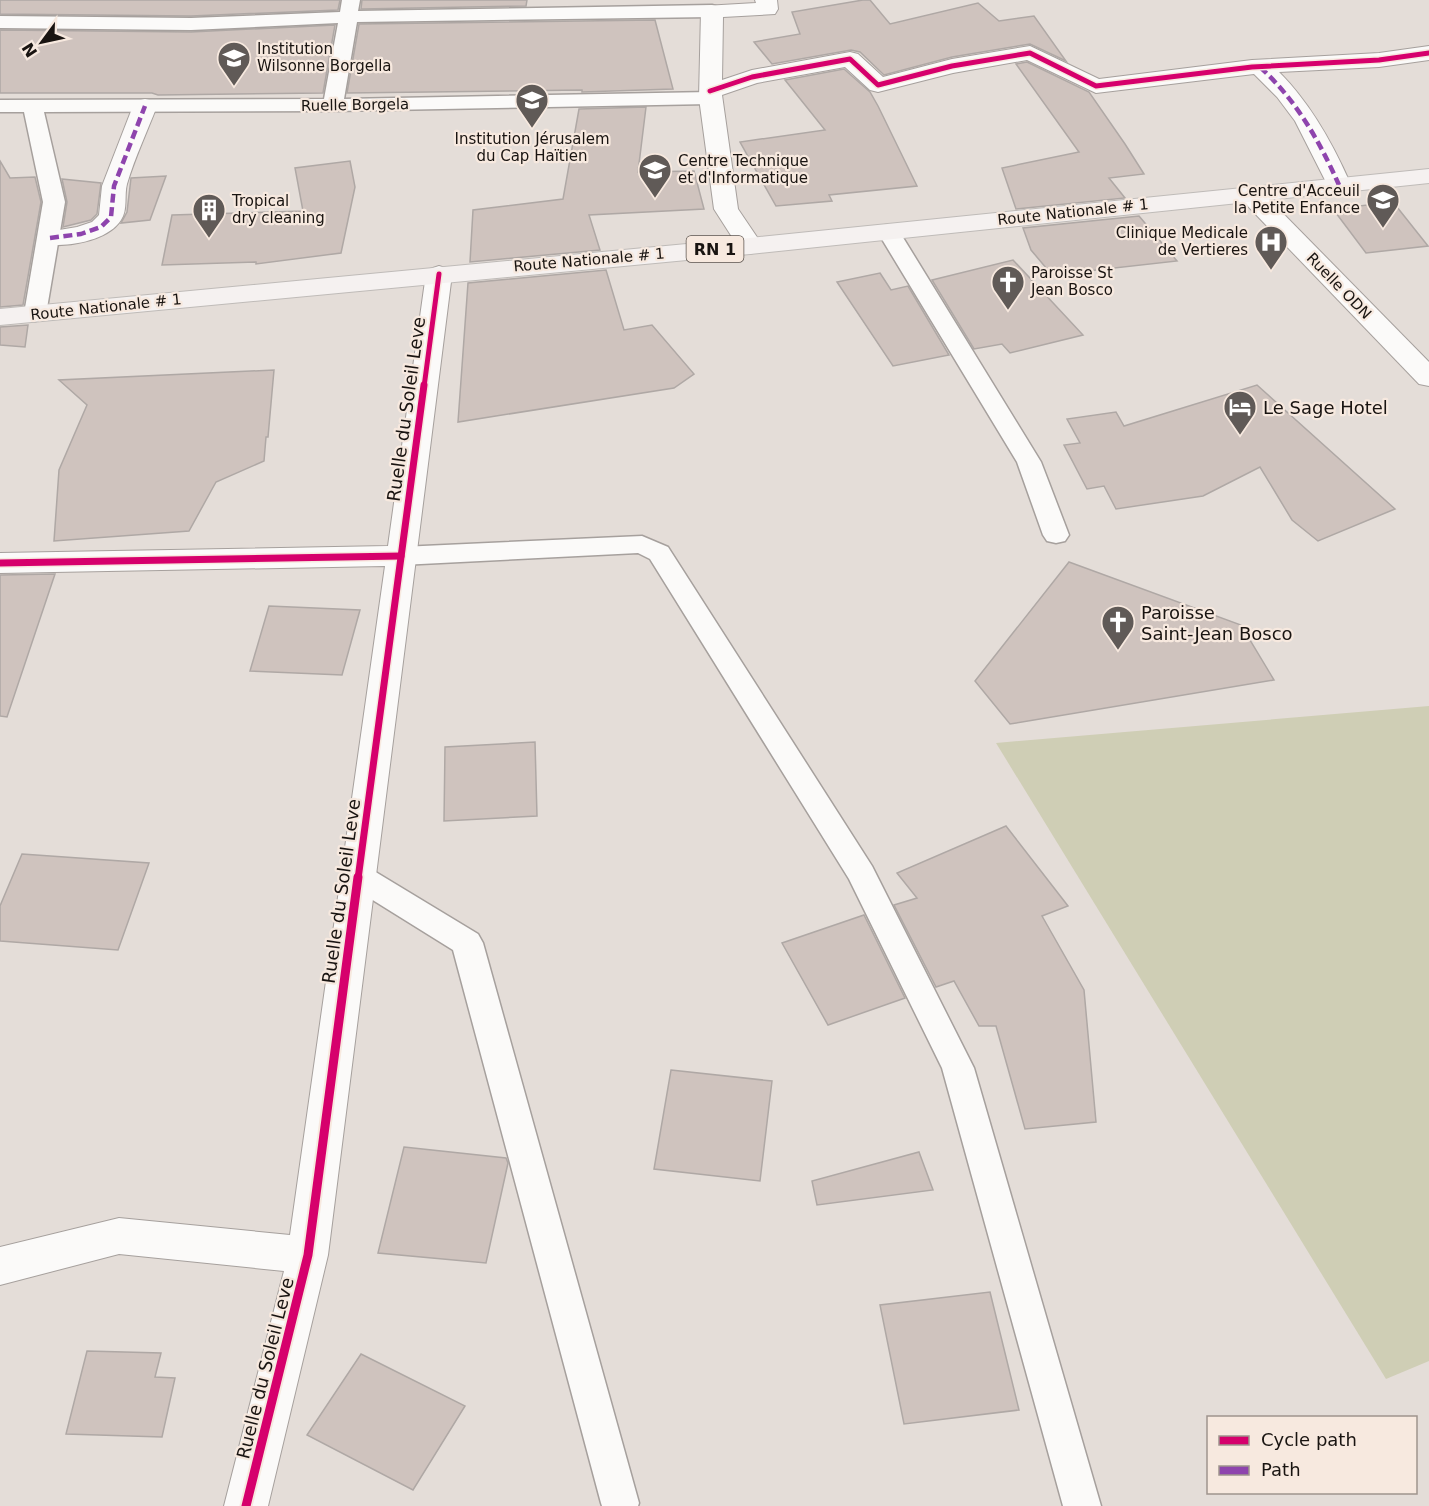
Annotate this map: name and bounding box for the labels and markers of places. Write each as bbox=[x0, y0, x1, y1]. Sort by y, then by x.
school or university icon: Institution Wilsonne Borgella bbox=[216, 40, 252, 87]
place label: Institution Wilsonne Borgella bbox=[257, 40, 392, 75]
school or university icon: Institution Jérusalem du Cap Haïtien bbox=[514, 82, 550, 129]
place label: Institution Jérusalem du Cap Haïtien bbox=[454, 130, 610, 165]
school or university icon: Centre Technique et d'Informatique bbox=[637, 152, 673, 199]
place label: Centre Technique et d'Informatique bbox=[678, 152, 808, 187]
place label: Centre d'Acceuil la Petite Enfance bbox=[1234, 182, 1360, 217]
school or university icon: Centre d'Acceuil la Petite Enfance bbox=[1365, 182, 1401, 229]
building icon: Tropical dry cleaning bbox=[191, 192, 227, 239]
place label: Tropical dry cleaning bbox=[231, 192, 325, 227]
place label: Clinique Medicale de Vertieres bbox=[1116, 224, 1248, 259]
hospital icon: Clinique Medicale de Vertieres bbox=[1253, 224, 1289, 271]
church icon: Paroisse St Jean Bosco bbox=[990, 264, 1026, 311]
place label: Paroisse St Jean Bosco bbox=[1030, 264, 1113, 299]
hotel icon: Le Sage Hotel bbox=[1222, 389, 1258, 436]
place label: Le Sage Hotel bbox=[1263, 397, 1388, 418]
place label: Paroisse Saint-Jean Bosco bbox=[1141, 602, 1293, 644]
church icon: Paroisse Saint-Jean Bosco bbox=[1100, 604, 1136, 651]

